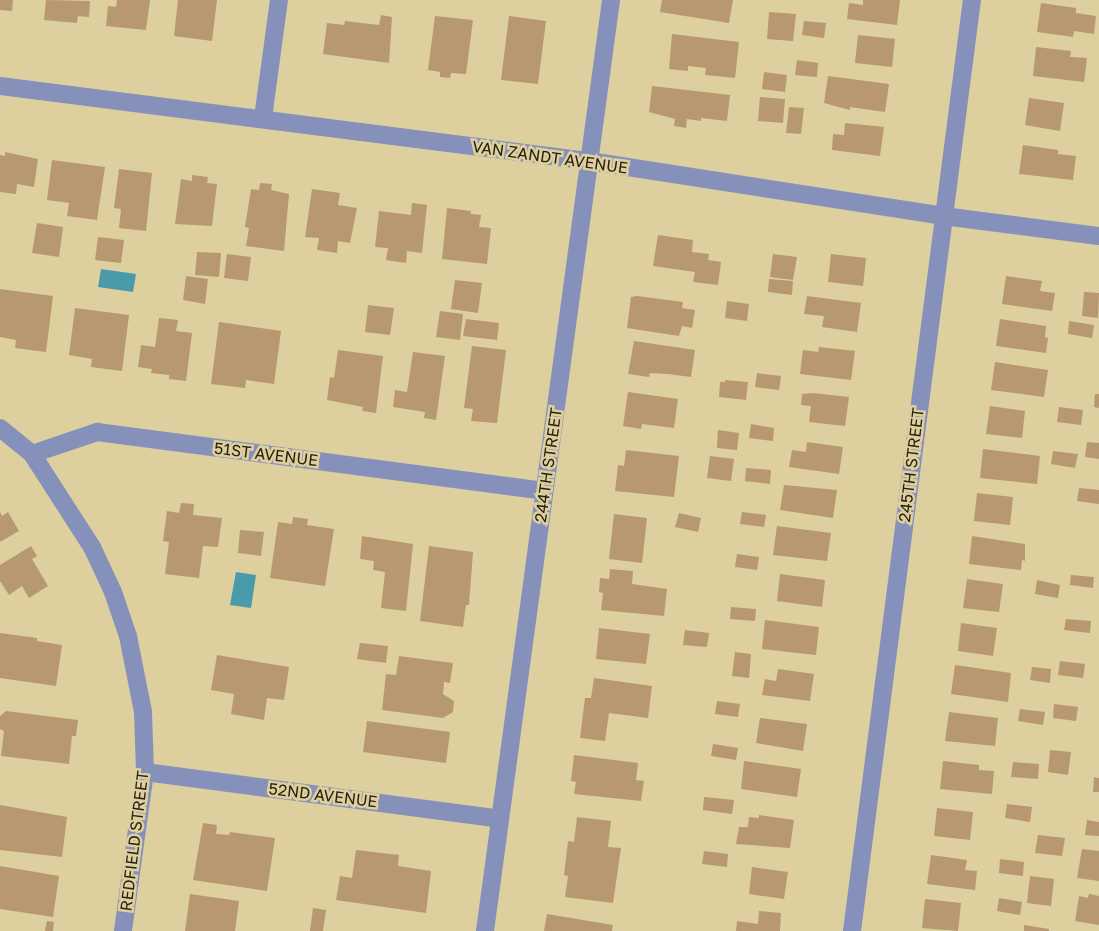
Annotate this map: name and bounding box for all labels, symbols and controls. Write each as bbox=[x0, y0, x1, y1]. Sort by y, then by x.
street label: VAN ZANDT AVENUE bbox=[471, 137, 629, 177]
street label: 244TH STREET bbox=[530, 407, 566, 523]
street label: 245TH STREET bbox=[894, 407, 928, 523]
street label: 51ST AVENUE bbox=[213, 438, 319, 470]
street label: REDFIELD STREET bbox=[116, 770, 152, 912]
street label: 52ND AVENUE bbox=[268, 779, 378, 811]

